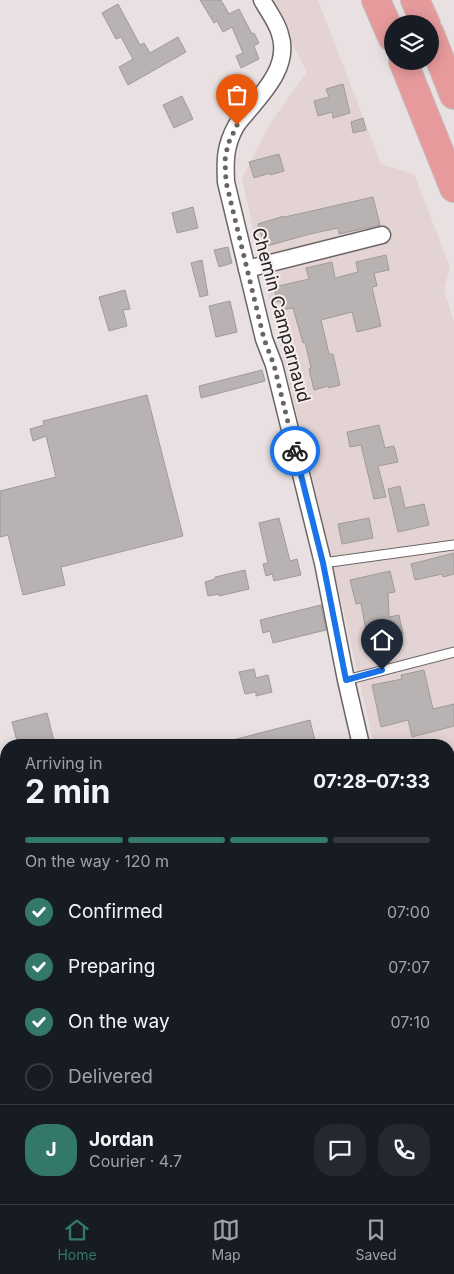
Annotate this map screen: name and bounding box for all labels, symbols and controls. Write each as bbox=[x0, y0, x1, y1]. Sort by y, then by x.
map controls bbox=[384, 15, 439, 70]
button: layers bbox=[384, 15, 439, 70]
pin bbox=[216, 74, 258, 125]
icon: bag bbox=[223, 81, 251, 109]
street label: Chemin Camparnaud bbox=[248, 225, 315, 404]
courier bbox=[270, 426, 320, 476]
icon: bike bbox=[281, 437, 309, 465]
pin bbox=[361, 619, 403, 670]
icon: home bbox=[368, 626, 396, 654]
text: Arriving in bbox=[25, 753, 102, 773]
text: 07:28–07:33 bbox=[313, 770, 430, 793]
text: 2 min bbox=[25, 772, 111, 811]
text: On the way · 120 m bbox=[25, 851, 169, 871]
icon: check bbox=[25, 898, 53, 926]
text: Confirmed bbox=[68, 900, 163, 923]
text: 07:00 bbox=[387, 902, 430, 922]
icon: check bbox=[25, 953, 53, 981]
text: Preparing bbox=[68, 955, 155, 978]
text: 07:07 bbox=[388, 957, 430, 977]
icon: check bbox=[25, 1008, 53, 1036]
text: On the way bbox=[68, 1010, 170, 1033]
text: 07:10 bbox=[390, 1012, 430, 1032]
text: Delivered bbox=[68, 1065, 153, 1088]
button: chat bbox=[314, 1124, 366, 1176]
button: phone bbox=[378, 1124, 430, 1176]
text: Jordan bbox=[89, 1128, 154, 1151]
text: J bbox=[45, 1138, 57, 1161]
text: Courier · 4.7 bbox=[89, 1151, 182, 1171]
tab: Home bbox=[57, 1216, 97, 1263]
tab: Map bbox=[212, 1216, 241, 1263]
tab: Saved bbox=[356, 1216, 397, 1263]

